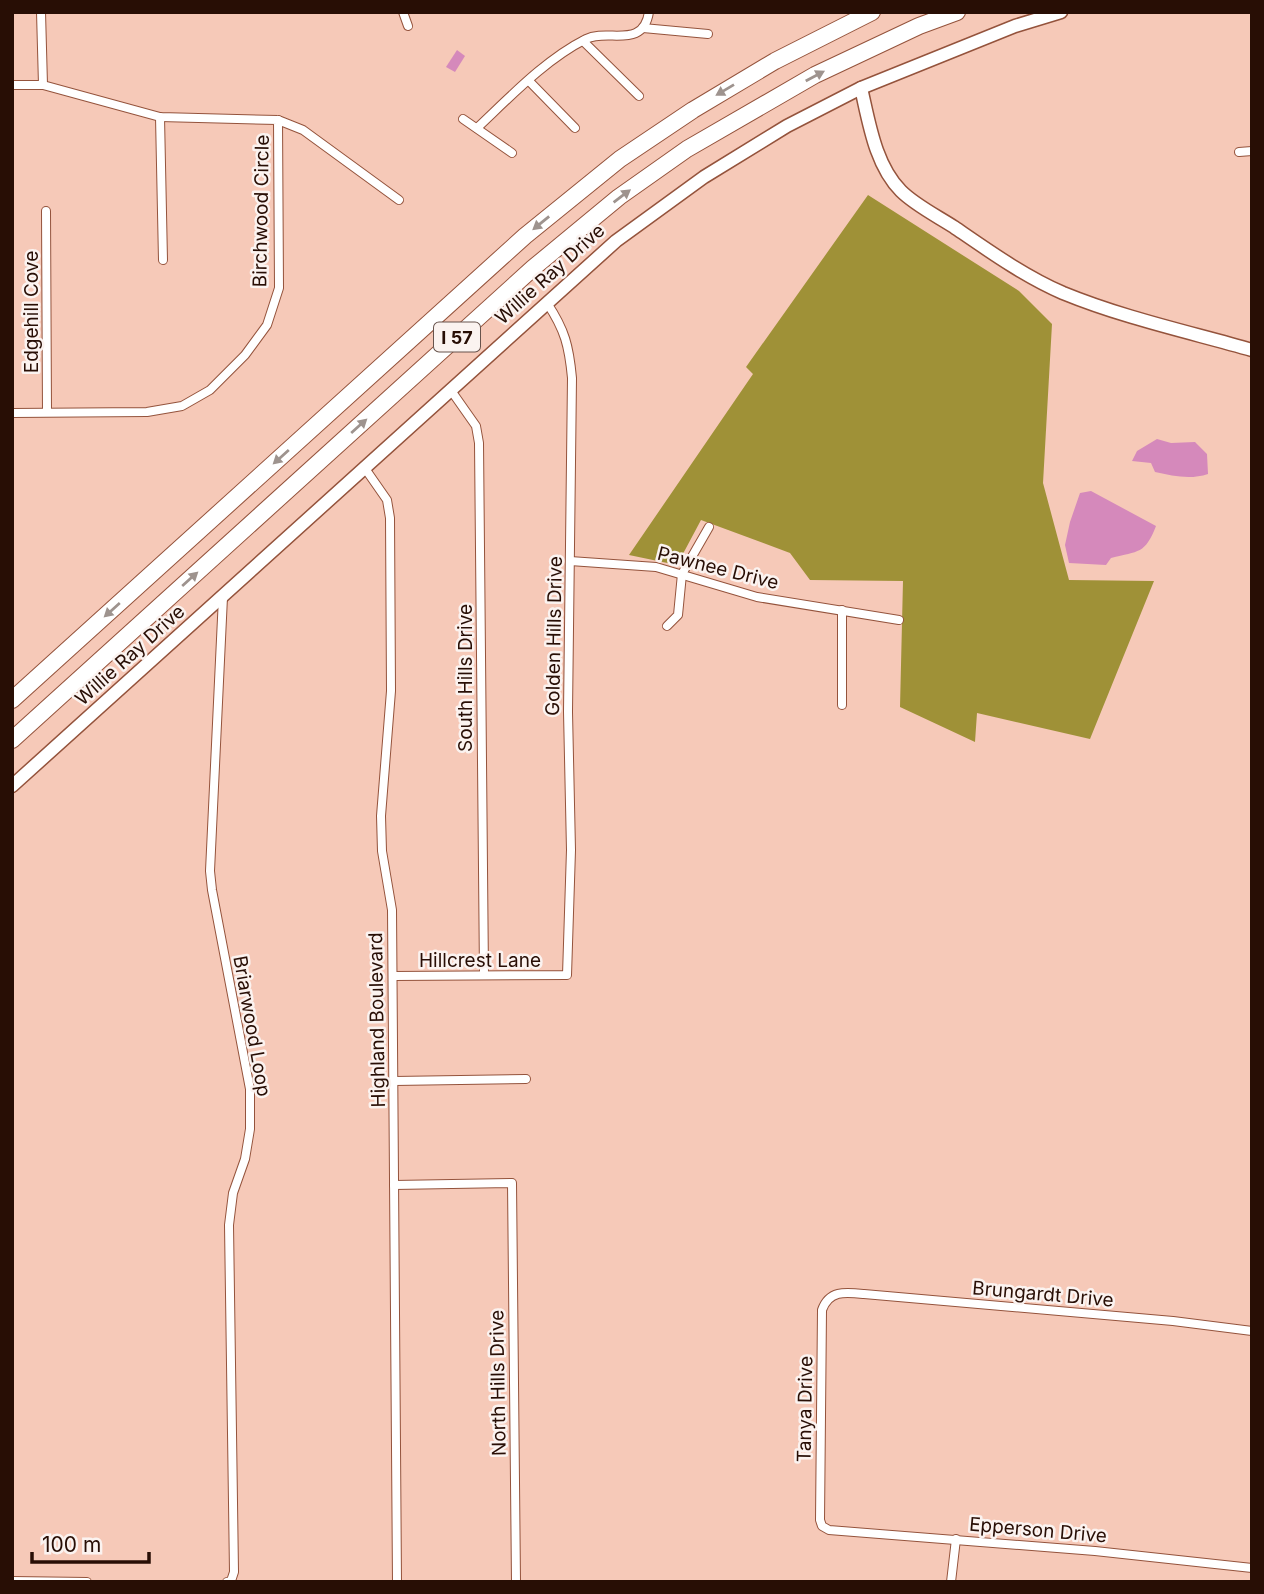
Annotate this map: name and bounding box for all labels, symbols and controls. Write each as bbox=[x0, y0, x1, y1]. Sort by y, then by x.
one-way arrow bbox=[805, 70, 825, 82]
one-way arrow bbox=[716, 84, 735, 97]
street label: Birchwood Circle bbox=[248, 134, 274, 288]
one-way arrow bbox=[613, 189, 631, 203]
one-way arrow bbox=[532, 215, 549, 230]
street label: Willie Ray Drive bbox=[491, 219, 609, 329]
street label: Edgehill Cove bbox=[20, 251, 43, 373]
road number: I 57 bbox=[434, 323, 480, 352]
one-way arrow bbox=[350, 419, 367, 435]
one-way arrow bbox=[272, 449, 290, 465]
street label: Pawnee Drive bbox=[655, 542, 781, 594]
street label: Golden Hills Drive bbox=[541, 556, 567, 716]
one-way arrow bbox=[181, 571, 199, 587]
street label: Willie Ray Drive bbox=[71, 600, 189, 710]
one-way arrow bbox=[103, 602, 121, 618]
street label: South Hills Drive bbox=[454, 604, 477, 752]
street label: Highland Boulevard bbox=[364, 932, 390, 1108]
street label: Hillcrest Lane bbox=[419, 949, 541, 972]
street label: Briarwood Loop bbox=[228, 954, 276, 1098]
street label: Brungardt Drive bbox=[971, 1276, 1115, 1312]
street label: North Hills Drive bbox=[485, 1310, 511, 1456]
street label: Tanya Drive bbox=[793, 1356, 817, 1462]
street label: Epperson Drive bbox=[968, 1513, 1108, 1547]
scale bar bbox=[32, 1520, 149, 1564]
text: 100 m bbox=[42, 1532, 101, 1557]

